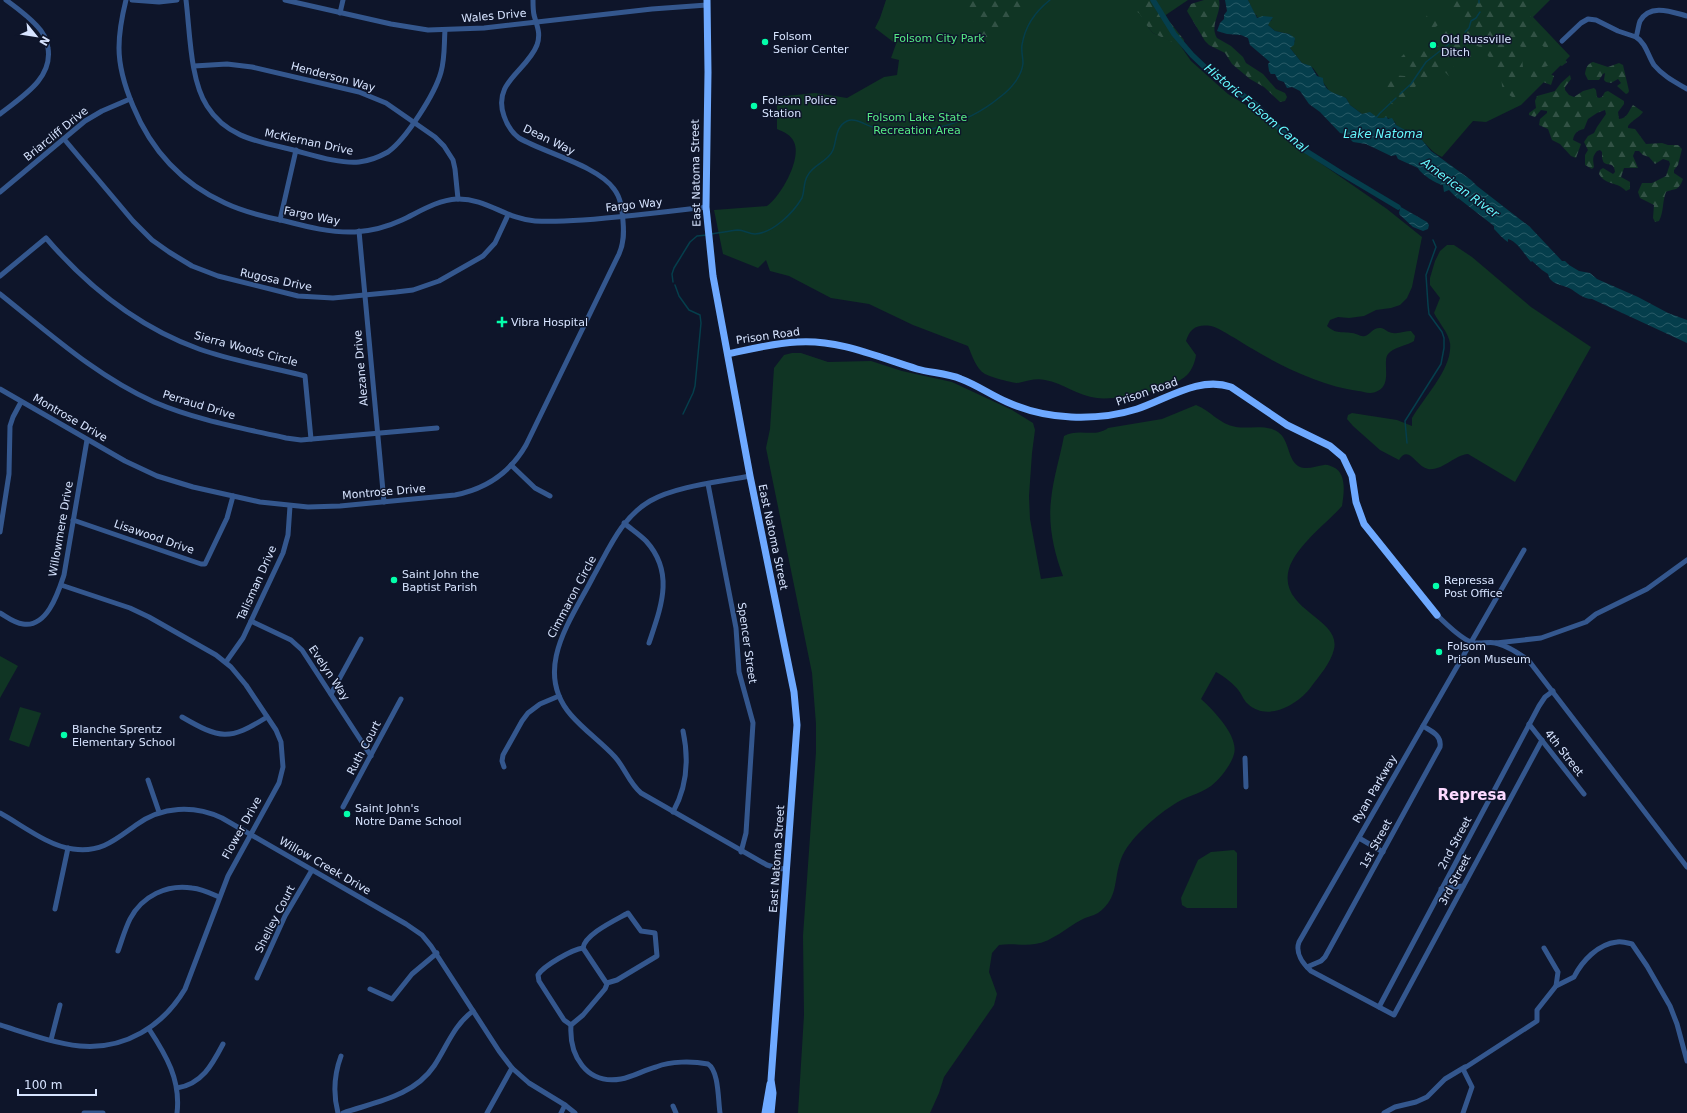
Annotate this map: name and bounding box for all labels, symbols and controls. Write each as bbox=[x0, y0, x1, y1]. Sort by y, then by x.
street label: Wales Drive bbox=[461, 7, 527, 25]
north arrow bbox=[16, 16, 56, 56]
place label: Folsom Senior Center bbox=[773, 30, 849, 56]
park label: Folsom City Park bbox=[893, 32, 985, 45]
place label: Old Russville Ditch bbox=[1441, 33, 1511, 59]
text: N bbox=[36, 34, 52, 48]
marker: Folsom Senior Center bbox=[760, 37, 770, 47]
marker: Old Russville Ditch bbox=[1428, 40, 1438, 50]
street label: Henderson Way bbox=[289, 60, 377, 95]
water label: Historic Folsom Canal bbox=[1202, 61, 1311, 156]
place label: Folsom Police Station bbox=[762, 94, 837, 120]
marker: Folsom Police Station bbox=[749, 101, 759, 111]
street label: Briarcliff Drive bbox=[21, 104, 91, 164]
park label: Folsom Lake State Recreation Area bbox=[867, 111, 968, 137]
street label: East Natoma Street bbox=[689, 118, 703, 227]
street label: Dean Way bbox=[521, 122, 577, 158]
street label: McKiernan Drive bbox=[263, 126, 355, 158]
water label: Lake Natoma bbox=[1343, 127, 1423, 141]
water label: American River bbox=[1418, 155, 1502, 221]
street label: Fargo Way bbox=[605, 196, 664, 214]
street label: Fargo Way bbox=[283, 204, 342, 228]
street label: Rugosa Drive bbox=[239, 266, 313, 294]
marker: Vibra Hospital bbox=[496, 316, 508, 328]
place label: Vibra Hospital bbox=[511, 316, 588, 329]
street label: Prison Road bbox=[735, 325, 801, 347]
street label: Sierra Woods Circle bbox=[193, 329, 299, 369]
street label: Alezane Drive bbox=[351, 329, 371, 407]
street label: Prison Road bbox=[1114, 375, 1180, 409]
street label: Perraud Drive bbox=[161, 388, 237, 422]
street label: Montrose Drive bbox=[30, 391, 110, 445]
street label: Willowmere Drive bbox=[46, 480, 76, 578]
street label: Montrose Drive bbox=[342, 482, 427, 502]
street label: East Natoma Street bbox=[755, 483, 791, 592]
street label: Lisawood Drive bbox=[112, 517, 196, 557]
street label: Talisman Drive bbox=[234, 543, 279, 623]
street label: Cimmaron Circle bbox=[545, 553, 599, 640]
place label: Saint John the Baptist Parish bbox=[402, 568, 479, 594]
place label: Repressa Post Office bbox=[1444, 574, 1503, 600]
marker: Saint John the Baptist Parish bbox=[389, 575, 399, 585]
marker: Repressa Post Office bbox=[1431, 581, 1441, 591]
street label: Spencer Street bbox=[735, 602, 759, 685]
place label: Folsom Prison Museum bbox=[1447, 640, 1531, 666]
street label: Evelyn Way bbox=[306, 643, 352, 703]
marker: Folsom Prison Museum bbox=[1434, 647, 1444, 657]
street label: Ruth Court bbox=[344, 718, 384, 777]
place label: Blanche Sprentz Elementary School bbox=[72, 723, 175, 749]
street label: 4th Street bbox=[1542, 727, 1587, 779]
marker: Blanche Sprentz Elementary School bbox=[59, 730, 69, 740]
street label: Ryan Parkway bbox=[1350, 752, 1400, 825]
district label: Represa bbox=[1437, 786, 1507, 804]
street label: Flower Drive bbox=[220, 794, 265, 861]
place label: Saint John's Notre Dame School bbox=[355, 802, 462, 828]
street label: East Natoma Street bbox=[767, 804, 787, 913]
marker: Saint John's Notre Dame School bbox=[342, 809, 352, 819]
street label: 2nd Street bbox=[1436, 814, 1475, 872]
street label: 1st Street bbox=[1357, 817, 1395, 871]
street label: Willow Creek Drive bbox=[277, 834, 373, 898]
street label: 3rd Street bbox=[1436, 852, 1474, 907]
street label: Shelley Court bbox=[252, 883, 298, 955]
scale bar bbox=[18, 1071, 96, 1097]
text: 100 m bbox=[24, 1078, 62, 1092]

